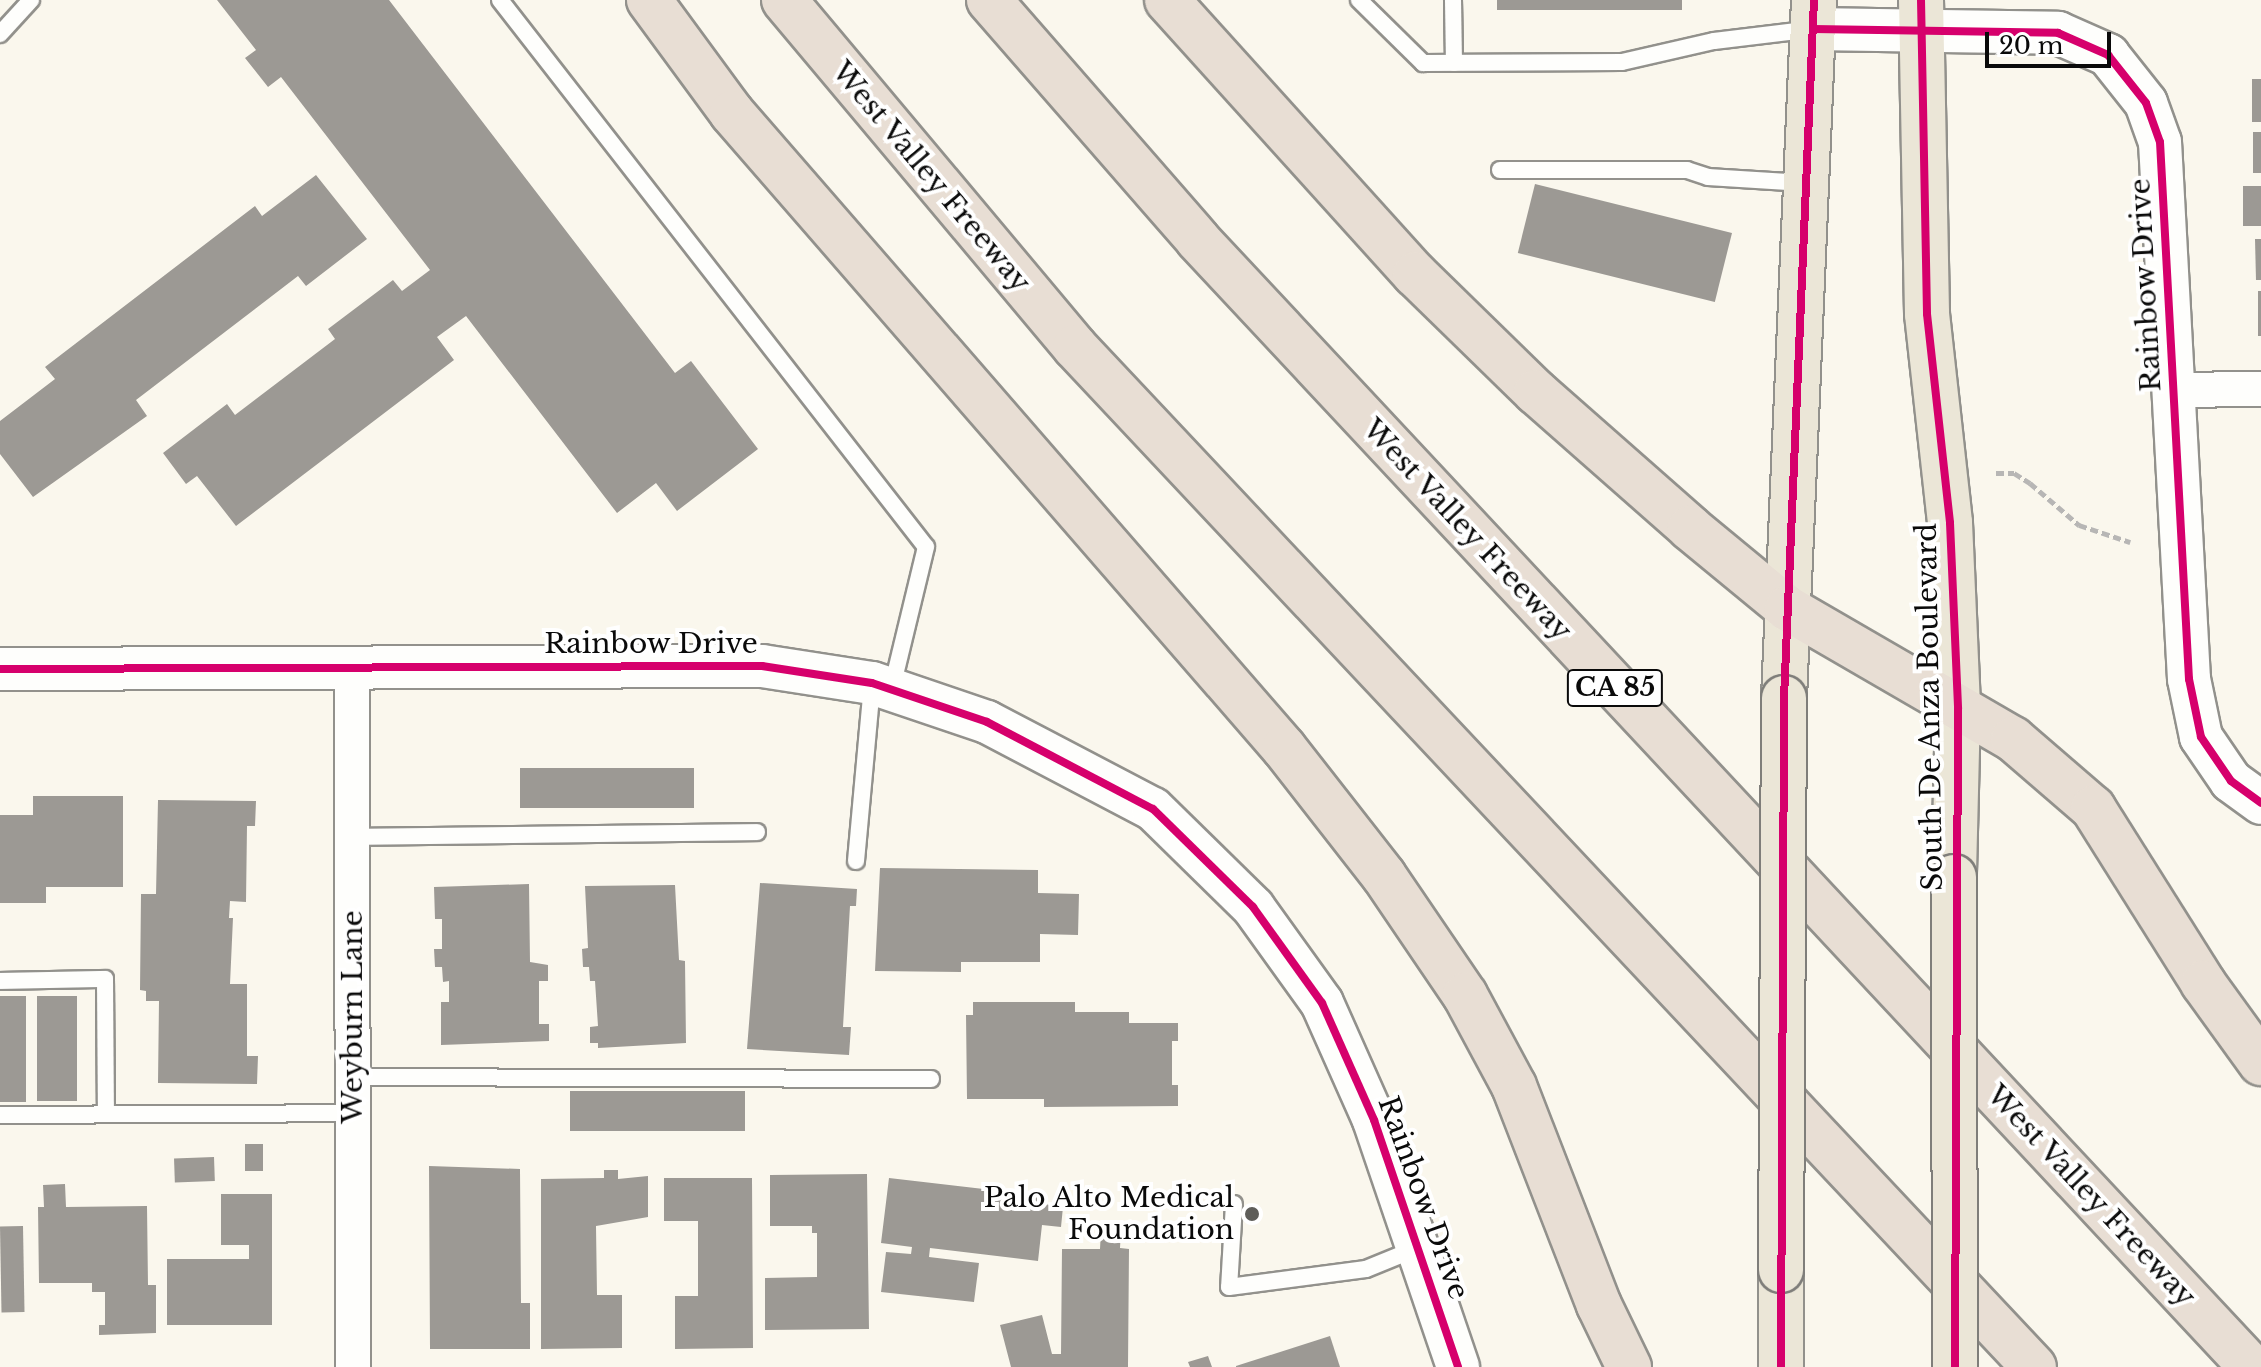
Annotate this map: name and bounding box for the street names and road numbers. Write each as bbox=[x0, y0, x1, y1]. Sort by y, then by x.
street label: West Valley Freeway bbox=[824, 54, 1038, 300]
street label: Rainbow Drive bbox=[2124, 177, 2168, 393]
street label: West Valley Freeway bbox=[1355, 412, 1579, 648]
street label: South De Anza Boulevard bbox=[1910, 522, 1950, 892]
street label: Rainbow Drive bbox=[544, 627, 758, 661]
road number: CA 85 bbox=[1565, 666, 1665, 710]
street label: Weyburn Lane bbox=[336, 910, 370, 1124]
street label: West Valley Freeway bbox=[1979, 1078, 2203, 1314]
street label: Rainbow Drive bbox=[1371, 1092, 1475, 1304]

